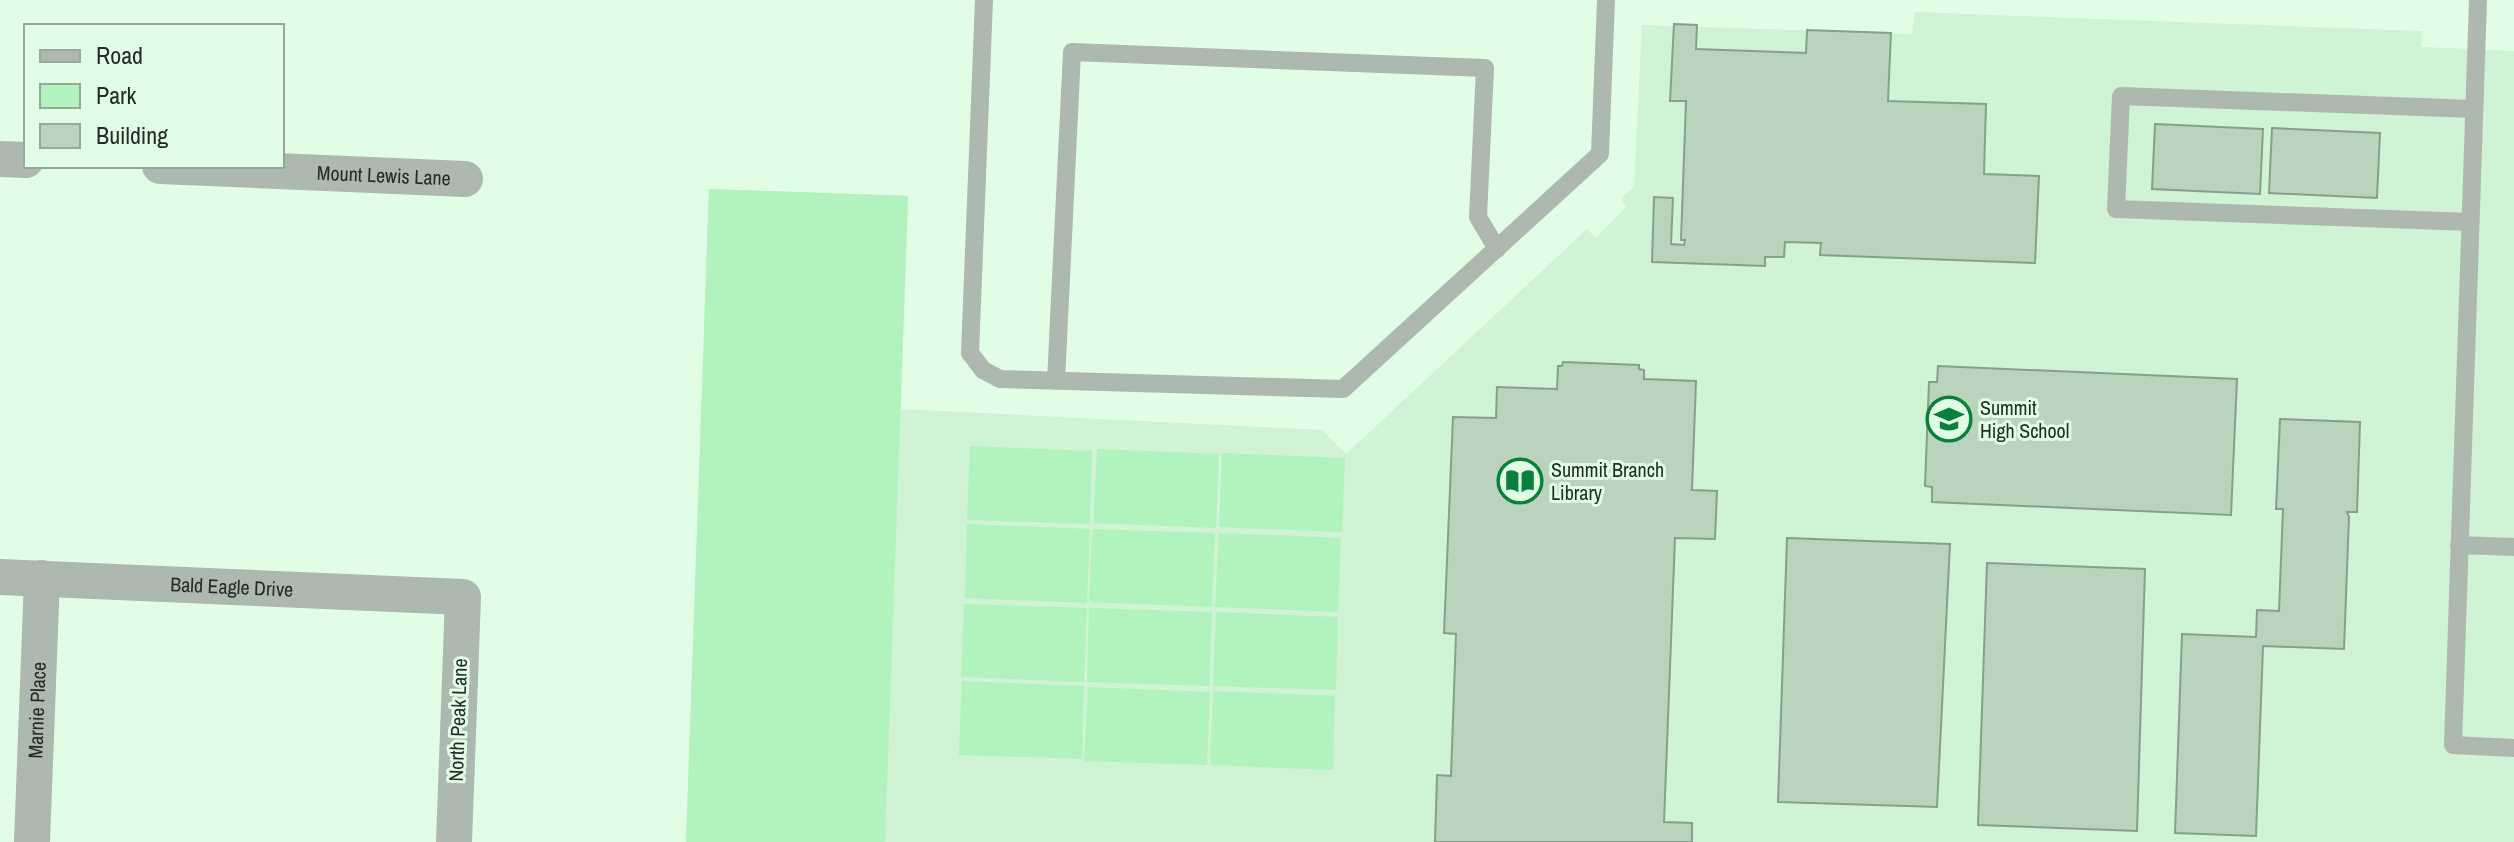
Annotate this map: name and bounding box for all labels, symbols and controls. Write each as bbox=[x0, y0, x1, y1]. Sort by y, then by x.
legend bbox=[24, 24, 284, 168]
text: Road bbox=[96, 39, 143, 71]
text: Park bbox=[96, 79, 137, 111]
text: Building bbox=[96, 119, 168, 151]
street label: Mount Lewis Lane bbox=[316, 159, 451, 191]
place label: Summit High School bbox=[1980, 394, 2069, 444]
school or university icon: Summit High School bbox=[1925, 395, 1973, 443]
place label: Summit Branch Library bbox=[1551, 456, 1664, 506]
library icon: Summit Branch Library bbox=[1496, 457, 1544, 505]
street label: Bald Eagle Drive bbox=[170, 570, 294, 603]
street label: North Peak Lane bbox=[442, 658, 473, 782]
street label: Marnie Place bbox=[21, 661, 52, 759]

